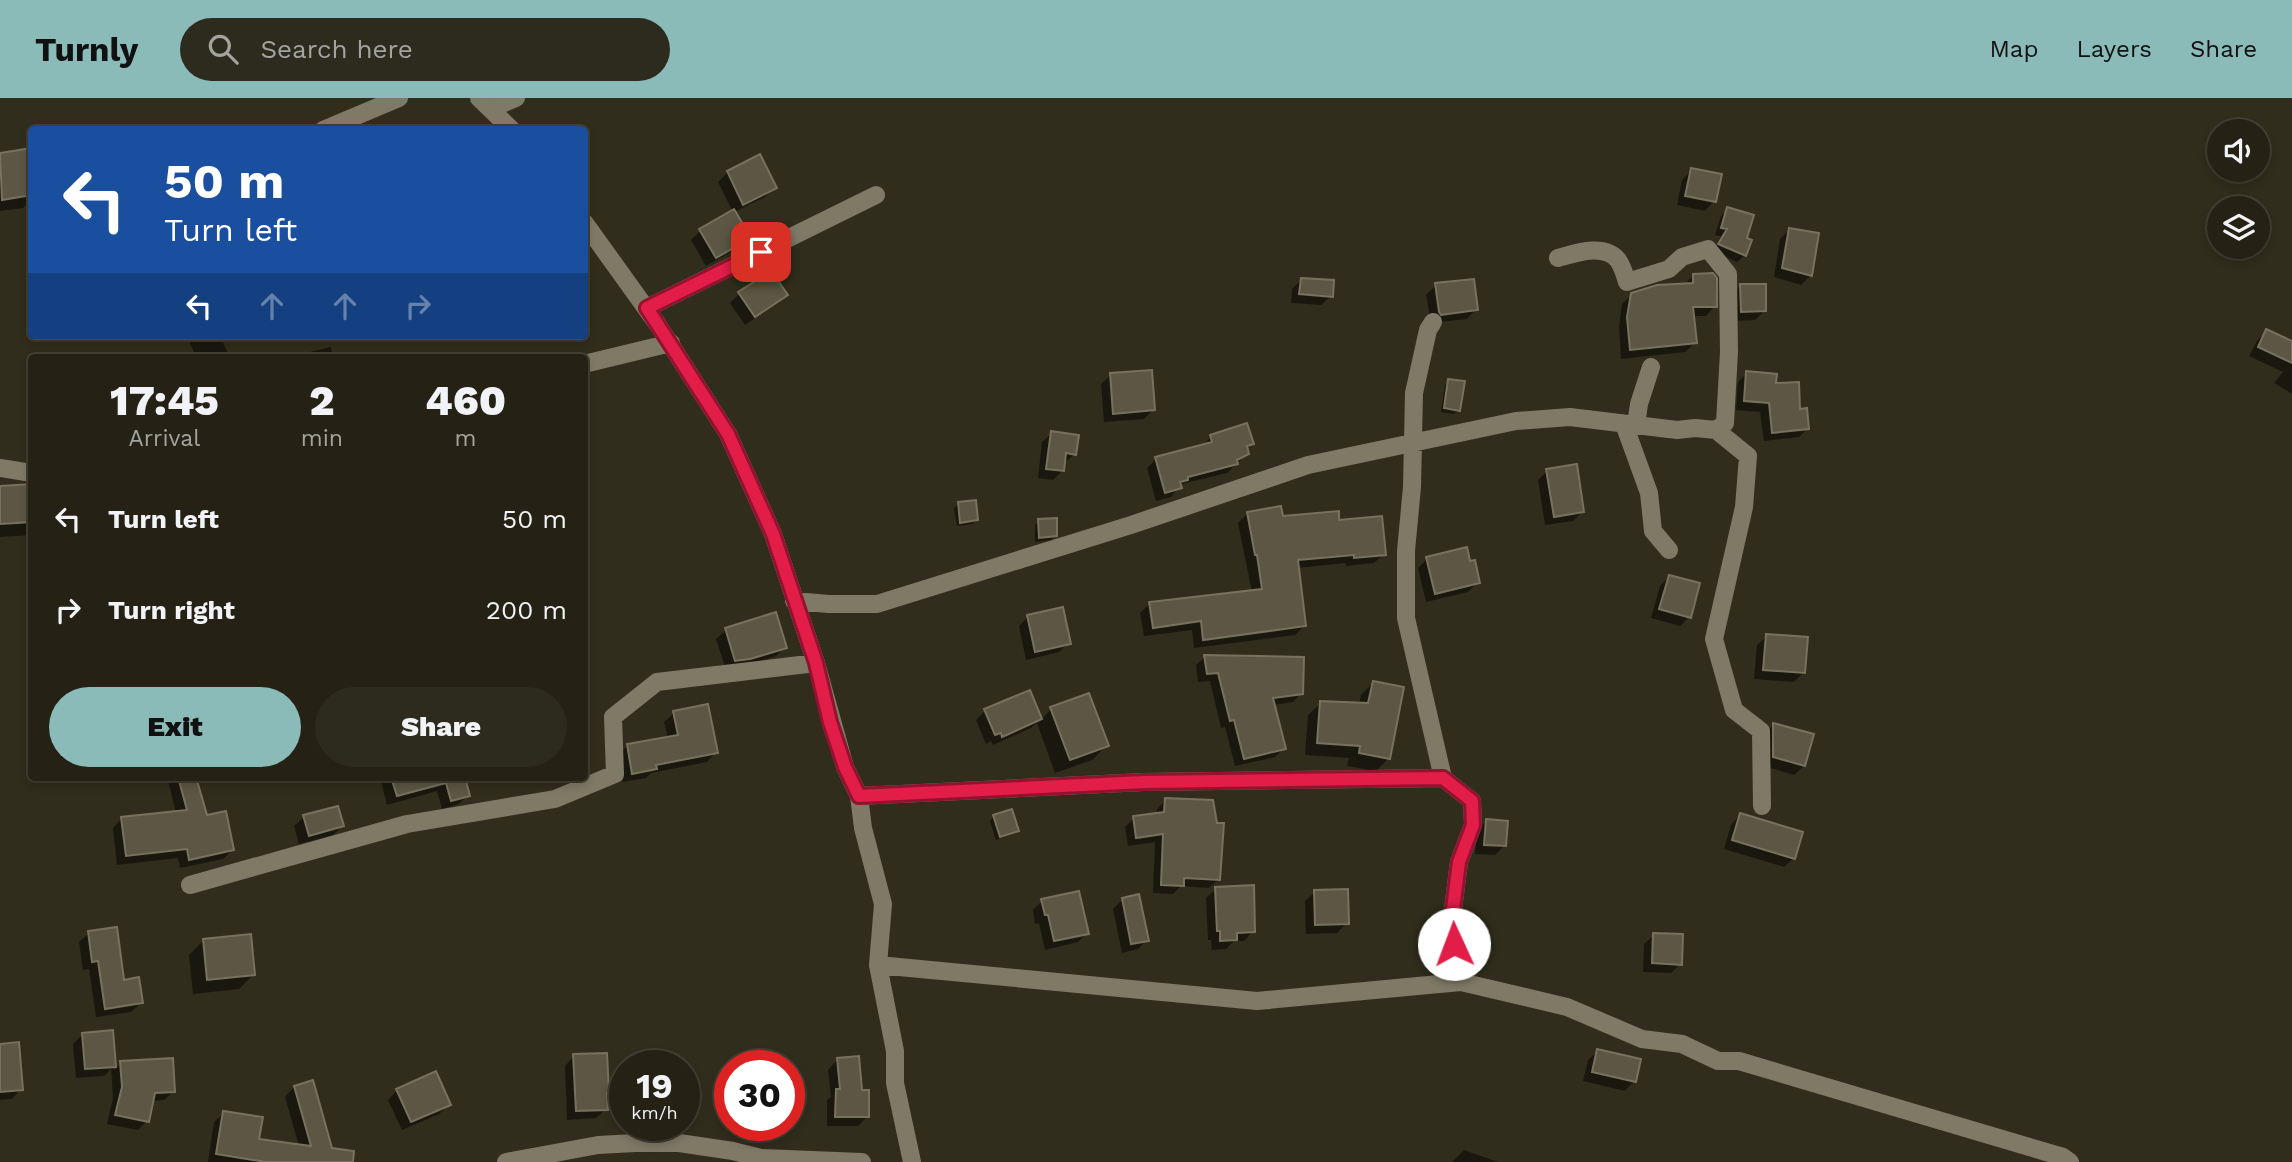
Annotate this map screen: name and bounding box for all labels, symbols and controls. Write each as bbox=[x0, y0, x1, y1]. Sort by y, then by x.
search box bbox=[180, 18, 670, 81]
text: Turnly bbox=[35, 30, 138, 69]
icon: search bbox=[204, 30, 242, 68]
text: Search here bbox=[260, 34, 413, 64]
text: Map bbox=[1990, 35, 2038, 63]
text: Layers bbox=[2076, 35, 2152, 63]
text: Share bbox=[2190, 35, 2257, 63]
map controls bbox=[2207, 119, 2270, 259]
button: sound bbox=[2207, 119, 2270, 182]
text: 50 m bbox=[164, 152, 284, 210]
icon: left bbox=[49, 154, 140, 245]
button: layers bbox=[2207, 196, 2270, 259]
text: Turn left bbox=[164, 211, 297, 249]
pin bbox=[731, 222, 791, 282]
icon: arrive bbox=[742, 233, 780, 271]
icon: left bbox=[180, 287, 218, 325]
icon: ahead bbox=[253, 287, 291, 325]
icon: ahead bbox=[326, 287, 364, 325]
icon: right bbox=[399, 287, 437, 325]
text: 17:45 bbox=[110, 376, 219, 425]
text: 2 bbox=[309, 376, 335, 425]
text: 460 bbox=[425, 376, 506, 425]
text: Arrival bbox=[128, 425, 200, 452]
text: min bbox=[301, 425, 343, 452]
text: m bbox=[455, 425, 476, 452]
icon: left bbox=[49, 500, 87, 538]
text: Turn left bbox=[108, 504, 219, 534]
text: 50 m bbox=[502, 504, 567, 534]
icon: right bbox=[49, 591, 87, 629]
text: Turn right bbox=[108, 595, 235, 625]
text: 200 m bbox=[486, 595, 567, 625]
button: Exit bbox=[49, 687, 301, 767]
button: Share bbox=[315, 687, 567, 767]
position arrow bbox=[1417, 907, 1491, 981]
speed limit sign: 30 bbox=[714, 1050, 805, 1141]
text: 19 bbox=[636, 1065, 673, 1107]
text: km/h bbox=[631, 1102, 678, 1123]

